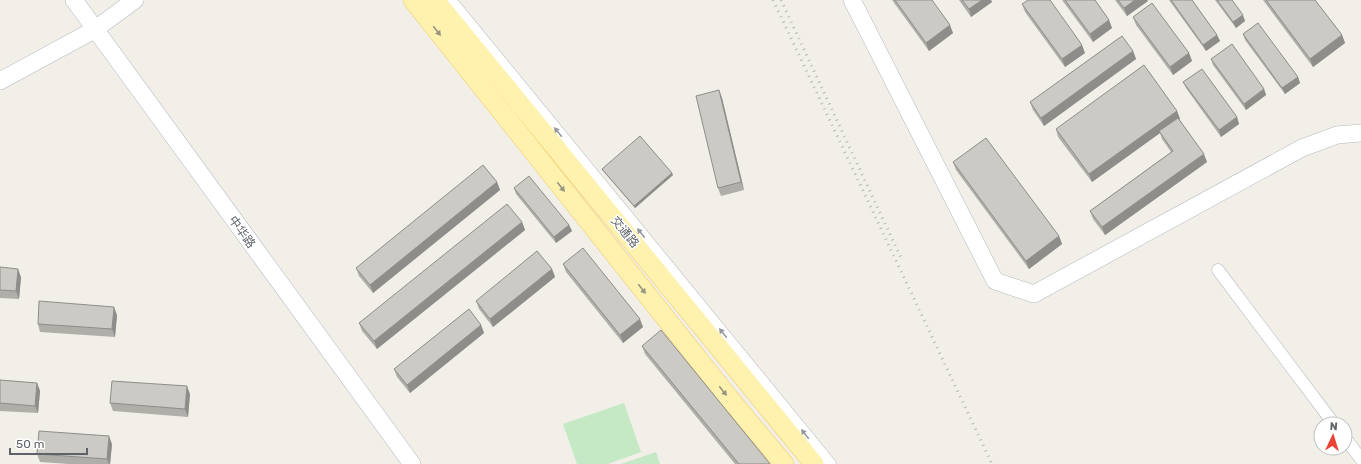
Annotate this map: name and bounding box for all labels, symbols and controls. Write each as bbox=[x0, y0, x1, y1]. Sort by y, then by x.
one-way arrow bbox=[433, 25, 441, 36]
one-way arrow bbox=[554, 127, 563, 138]
one-way arrow bbox=[557, 182, 566, 193]
street label: 中华路 bbox=[226, 213, 258, 251]
street label: 交通路 bbox=[608, 214, 642, 250]
one-way arrow bbox=[636, 227, 645, 238]
one-way arrow bbox=[638, 283, 647, 294]
one-way arrow bbox=[718, 328, 727, 339]
one-way arrow bbox=[719, 385, 728, 396]
north arrow bbox=[1313, 416, 1353, 456]
text: N bbox=[1329, 420, 1338, 433]
one-way arrow bbox=[801, 428, 810, 439]
scale bar bbox=[10, 430, 87, 456]
text: 50 m bbox=[16, 437, 44, 451]

